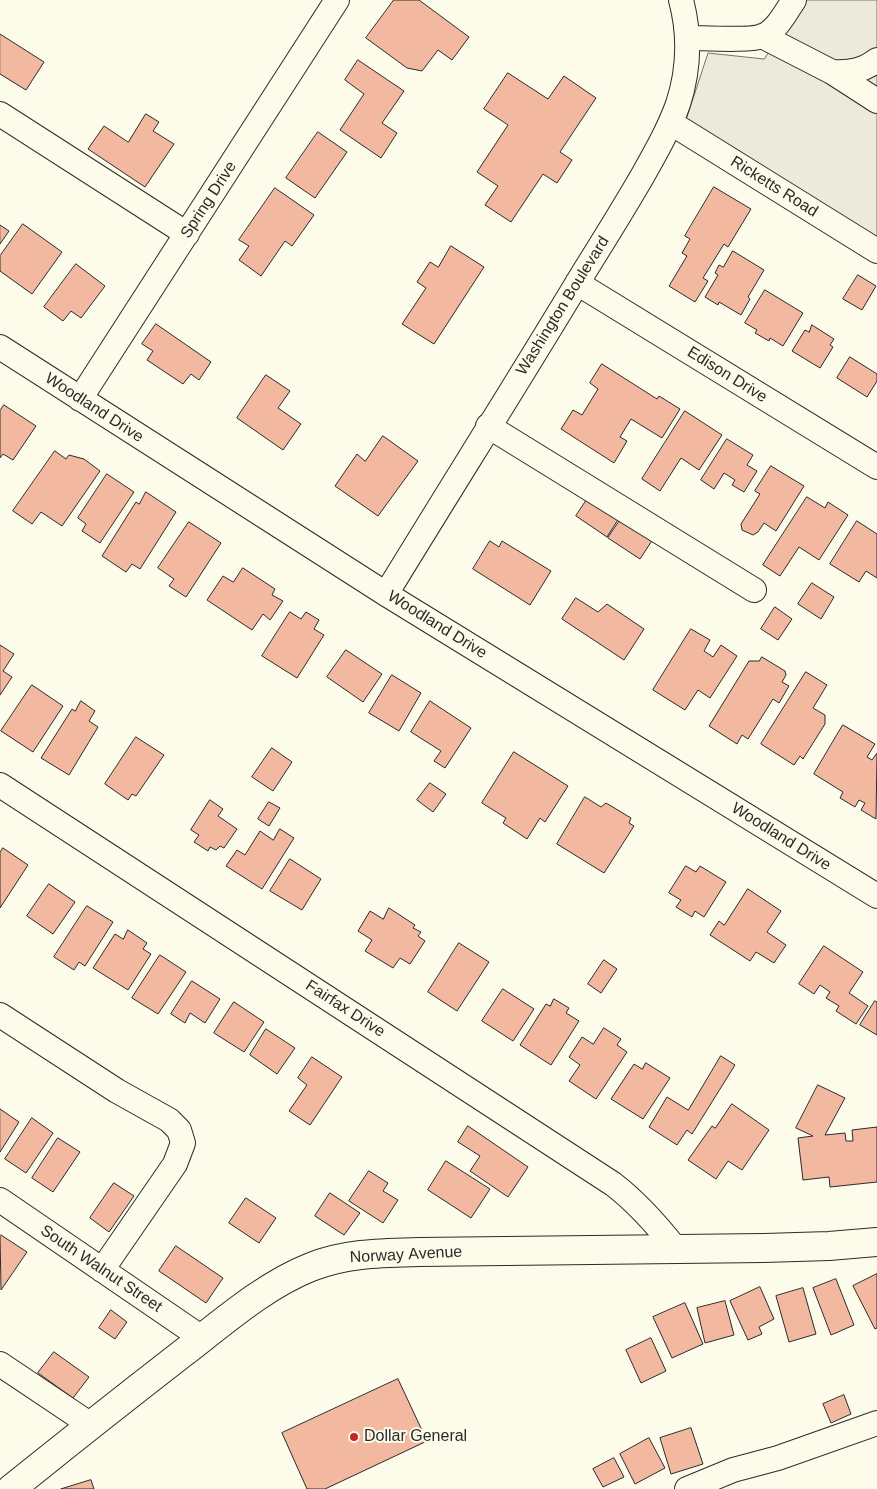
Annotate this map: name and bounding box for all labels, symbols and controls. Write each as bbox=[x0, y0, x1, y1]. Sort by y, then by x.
street label: Ricketts Road bbox=[727, 152, 821, 222]
street label: Spring Drive bbox=[177, 158, 241, 242]
street label: Washington Boulevard bbox=[512, 233, 614, 379]
street label: Edison Drive bbox=[683, 343, 771, 407]
street label: Woodland Drive bbox=[41, 369, 147, 447]
street label: Woodland Drive bbox=[384, 587, 490, 663]
street label: Woodland Drive bbox=[728, 799, 834, 875]
street label: Fairfax Drive bbox=[302, 976, 388, 1042]
street label: South Walnut Street bbox=[37, 1221, 165, 1317]
street label: Norway Avenue bbox=[349, 1242, 463, 1268]
place label: Dollar General bbox=[364, 1427, 467, 1447]
marker: Dollar General bbox=[348, 1431, 360, 1443]

